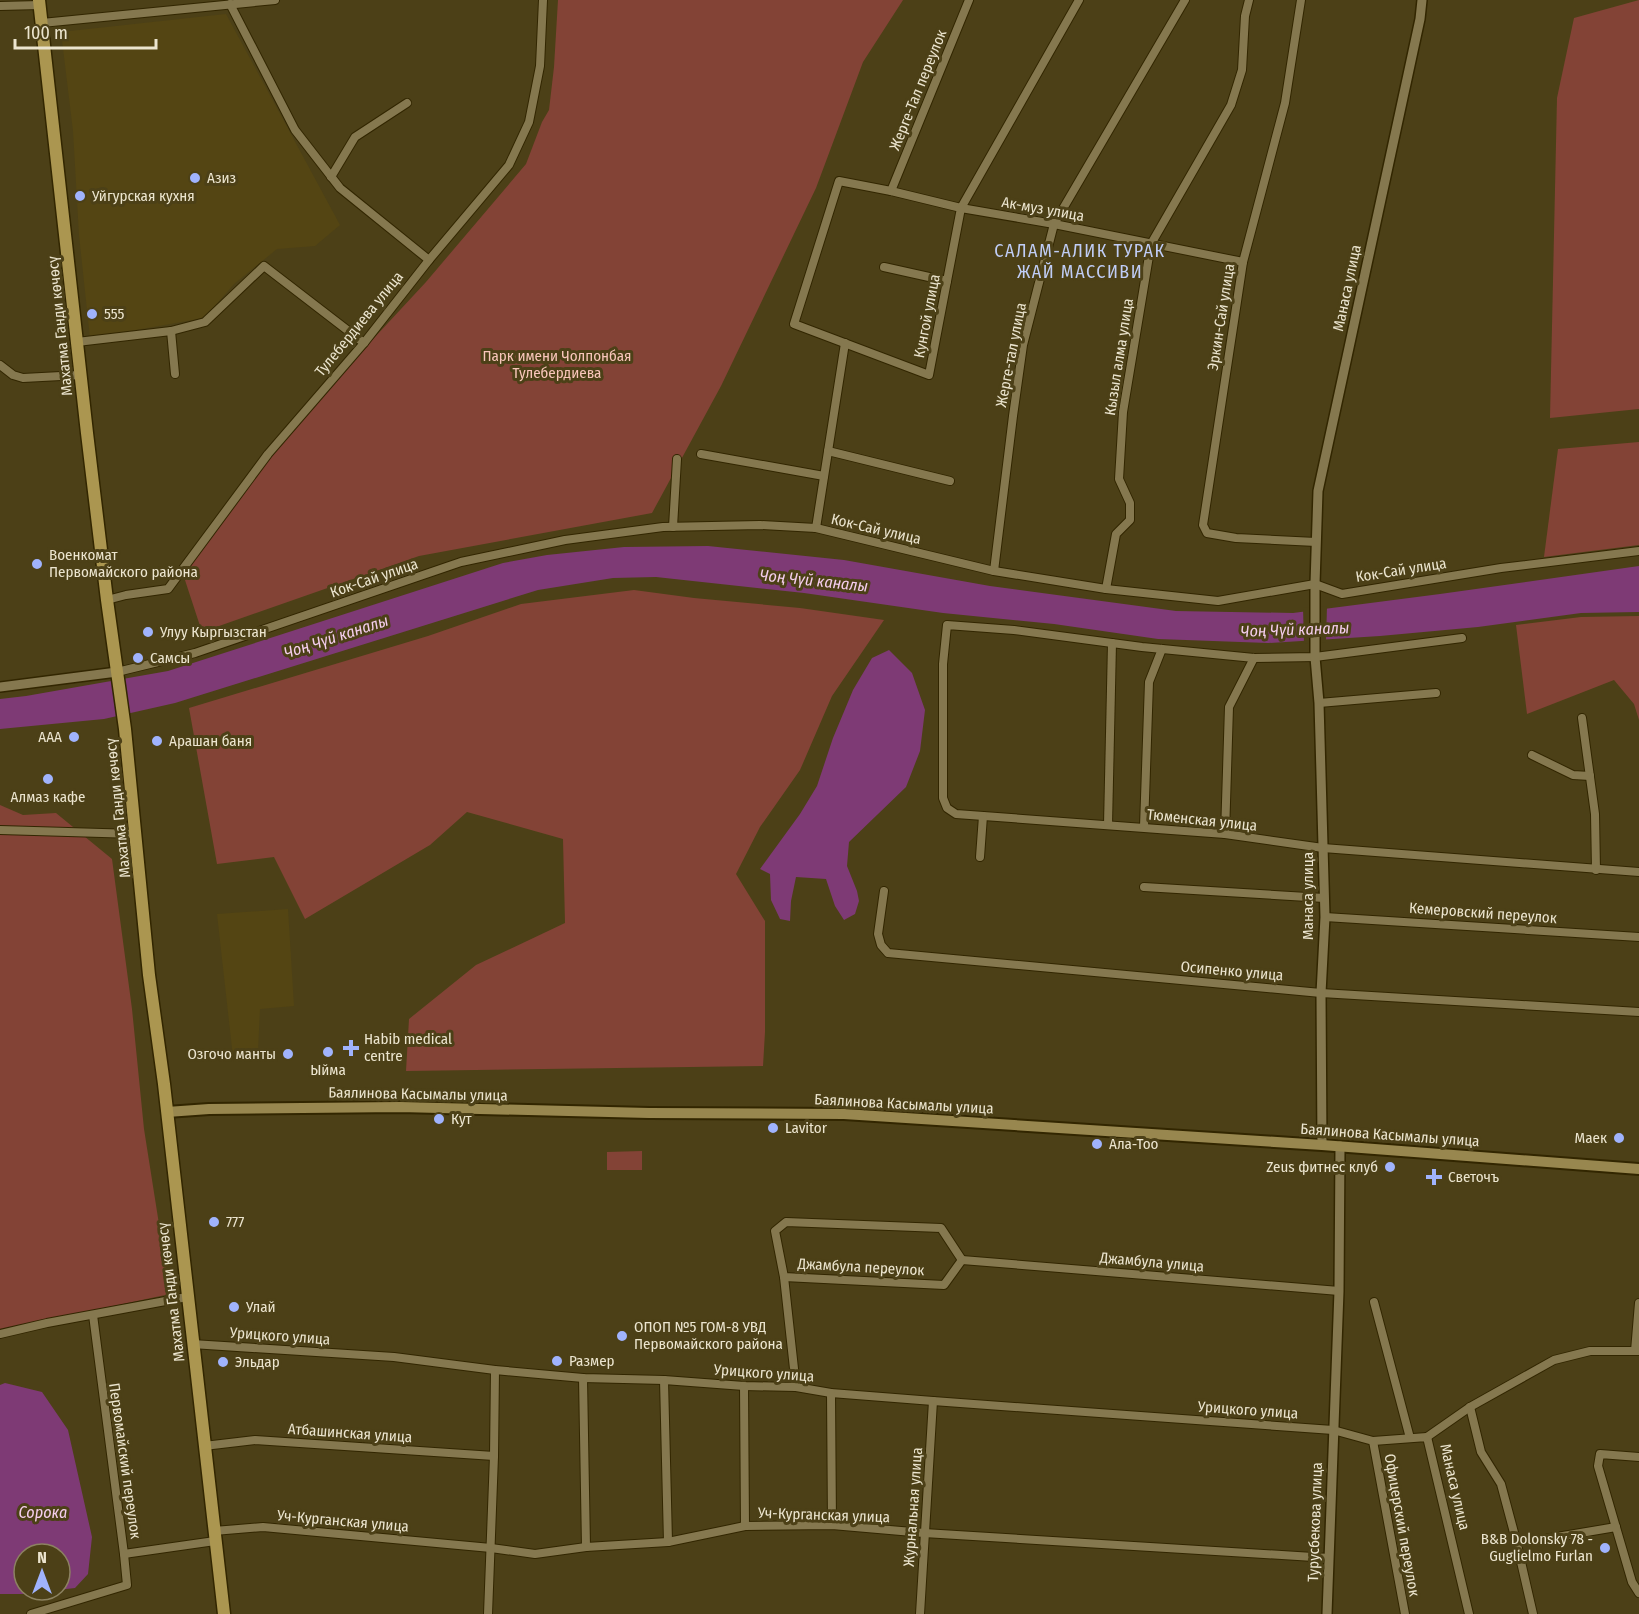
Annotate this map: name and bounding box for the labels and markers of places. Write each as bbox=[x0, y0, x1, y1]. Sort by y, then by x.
place label: Азиз bbox=[207, 169, 236, 187]
marker: Азиз bbox=[188, 171, 202, 185]
place label: Уйгурская кухня bbox=[91, 187, 195, 205]
marker: Уйгурская кухня bbox=[73, 189, 87, 203]
place label: 555 bbox=[104, 305, 125, 323]
marker: 555 bbox=[85, 307, 99, 321]
place label: Военкомат Первомайского района bbox=[49, 546, 198, 581]
marker: Военкомат Первомайского района bbox=[30, 557, 44, 571]
place label: Улуу Кыргызстан bbox=[159, 623, 267, 641]
marker: Улуу Кыргызстан bbox=[141, 625, 155, 639]
place label: Самсы bbox=[150, 649, 190, 667]
marker: Самсы bbox=[131, 651, 145, 665]
place label: ААА bbox=[38, 728, 62, 746]
marker: ААА bbox=[67, 730, 81, 744]
place label: Арашан баня bbox=[169, 732, 252, 750]
marker: Арашан баня bbox=[150, 734, 164, 748]
marker: Алмаз кафе bbox=[41, 772, 55, 786]
place label: Алмаз кафе bbox=[11, 788, 85, 806]
place label: Habib medical centre bbox=[364, 1030, 452, 1065]
marker: Habib medical centre bbox=[342, 1039, 360, 1057]
place label: Озгочо манты bbox=[187, 1045, 276, 1063]
marker: Ыйма bbox=[321, 1045, 335, 1059]
marker: Озгочо манты bbox=[281, 1047, 295, 1061]
place label: Ыйма bbox=[310, 1061, 346, 1079]
place label: Кут bbox=[451, 1110, 473, 1128]
marker: Кут bbox=[432, 1112, 446, 1126]
place label: Lavitor bbox=[785, 1119, 828, 1137]
marker: Lavitor bbox=[766, 1121, 780, 1135]
place label: Маек bbox=[1575, 1129, 1607, 1147]
marker: Маек bbox=[1612, 1131, 1626, 1145]
place label: Ала-Тоо bbox=[1109, 1135, 1159, 1153]
marker: Ала-Тоо bbox=[1090, 1137, 1104, 1151]
place label: Zeus фитнес клуб bbox=[1266, 1158, 1378, 1176]
marker: Zeus фитнес клуб bbox=[1383, 1160, 1397, 1174]
marker: Светочъ bbox=[1425, 1168, 1443, 1186]
place label: Светочъ bbox=[1448, 1168, 1499, 1186]
place label: 777 bbox=[226, 1213, 244, 1231]
marker: 777 bbox=[207, 1215, 221, 1229]
place label: Улай bbox=[245, 1298, 276, 1316]
marker: Улай bbox=[227, 1300, 241, 1314]
place label: ОПОП №5 ГОМ-8 УВД Первомайского района bbox=[634, 1318, 783, 1353]
marker: ОПОП №5 ГОМ-8 УВД Первомайского района bbox=[615, 1329, 629, 1343]
place label: Размер bbox=[569, 1352, 615, 1370]
place label: Эльдар bbox=[235, 1353, 280, 1371]
marker: Размер bbox=[550, 1354, 564, 1368]
marker: Эльдар bbox=[216, 1355, 230, 1369]
place label: B&B Dolonsky 78 - Guglielmo Furlan bbox=[1481, 1530, 1593, 1565]
marker: B&B Dolonsky 78 - Guglielmo Furlan bbox=[1598, 1541, 1612, 1555]

